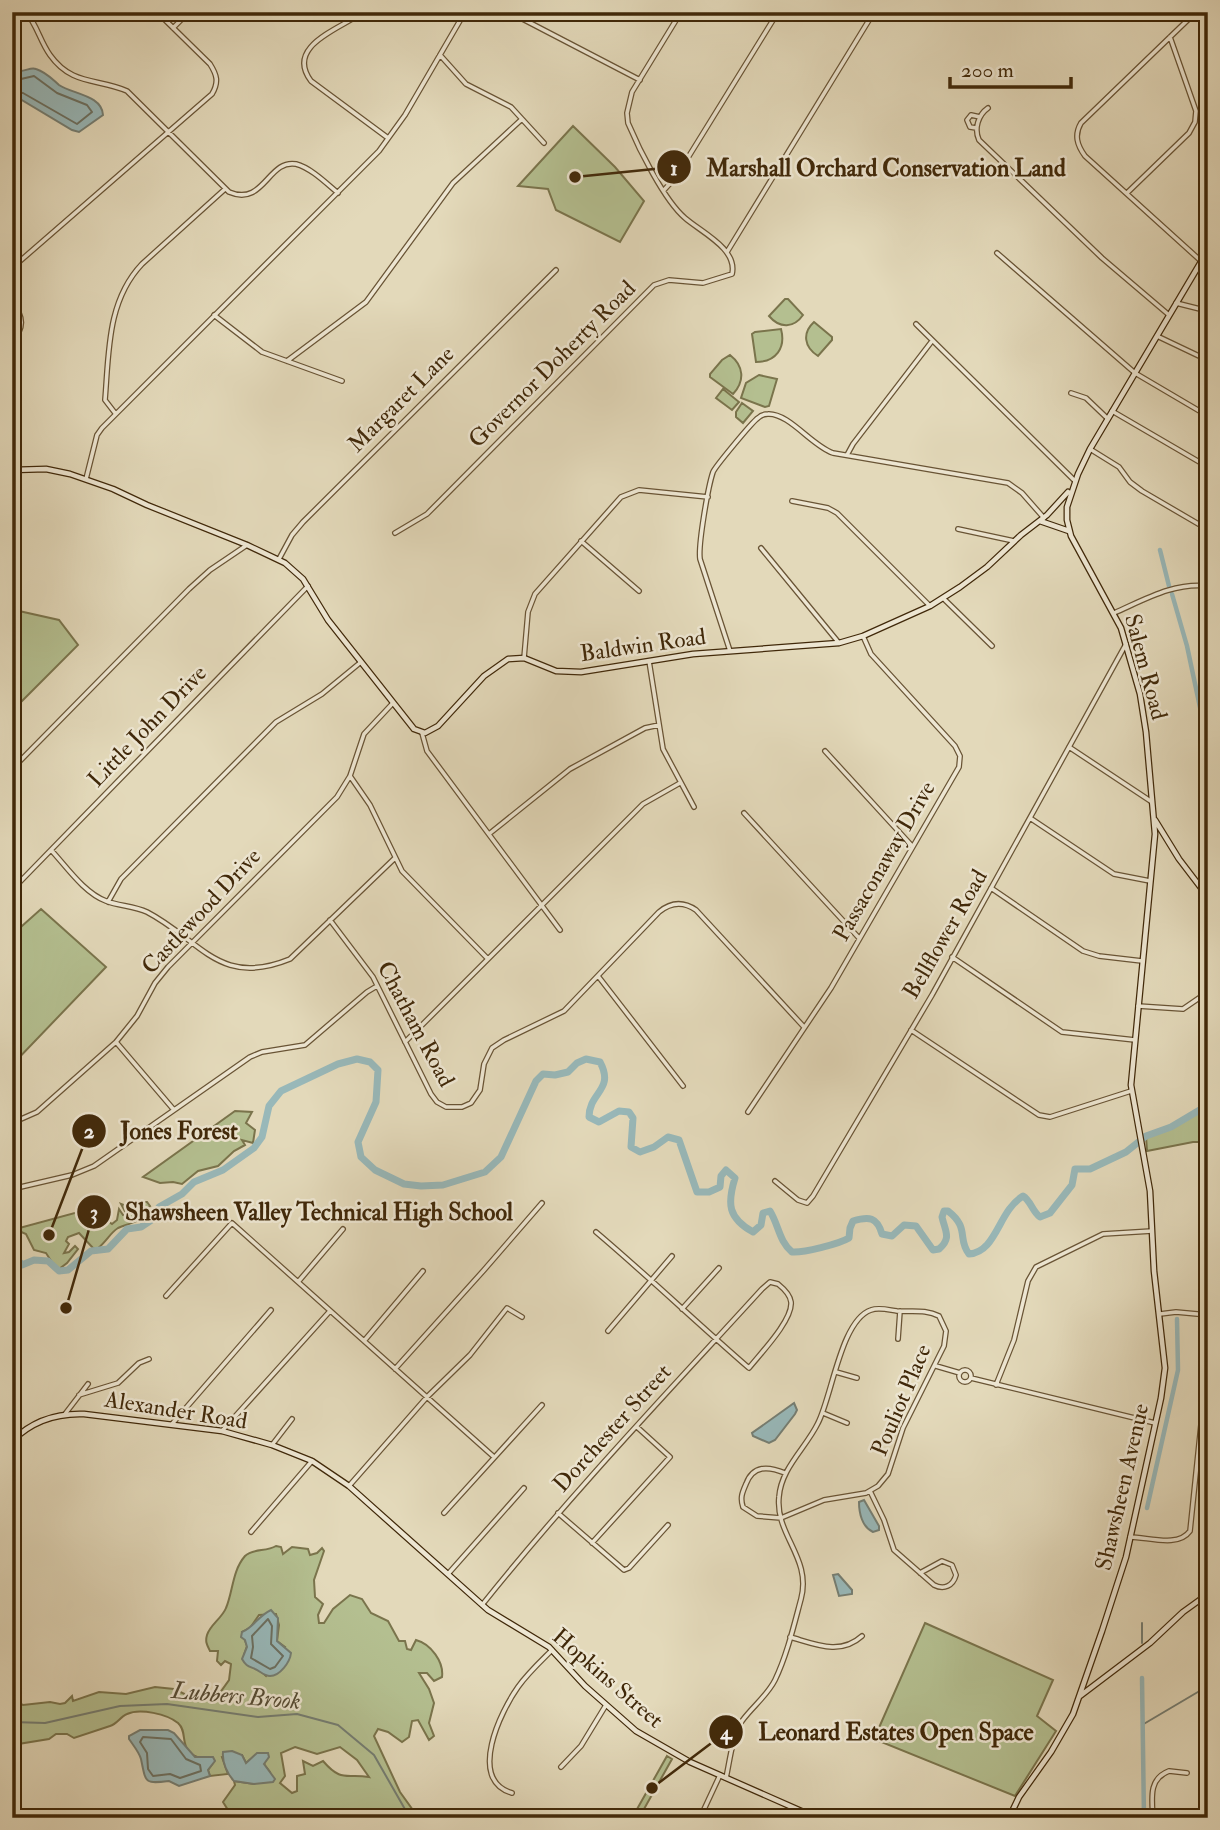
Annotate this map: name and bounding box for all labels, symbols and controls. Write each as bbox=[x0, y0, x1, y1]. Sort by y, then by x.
scale bar bbox=[950, 46, 1071, 90]
text: 200 m bbox=[961, 57, 1014, 84]
callout: Marshall Orchard Conservation Land bbox=[657, 145, 1079, 190]
text: Marshall Orchard Conservation Land bbox=[705, 153, 1066, 184]
text: 1 bbox=[670, 155, 678, 182]
street label: Governor Doherty Road bbox=[462, 274, 642, 454]
street label: Margaret Lane bbox=[342, 339, 461, 458]
street label: Salem Road bbox=[1118, 611, 1174, 723]
street label: Baldwin Road bbox=[578, 622, 708, 668]
street label: Little John Drive bbox=[81, 658, 213, 793]
street label: Passaconaway Drive bbox=[826, 776, 942, 946]
street label: Castlewood Drive bbox=[135, 842, 267, 980]
street label: Bellflower Road bbox=[896, 864, 994, 1004]
street label: Chatham Road bbox=[371, 956, 461, 1092]
callout: Jones Forest bbox=[71, 1109, 252, 1154]
text: Jones Forest bbox=[119, 1116, 238, 1147]
text: 2 bbox=[84, 1118, 95, 1145]
callout: Shawsheen Valley Technical High School bbox=[76, 1189, 527, 1234]
text: Shawsheen Valley Technical High School bbox=[125, 1197, 514, 1228]
text: 3 bbox=[90, 1199, 98, 1226]
street label: Pouliot Place bbox=[864, 1339, 938, 1460]
street label: Dorchester Street bbox=[547, 1358, 677, 1498]
street label: Alexander Road bbox=[102, 1384, 249, 1436]
street label: Shawsheen Avenue bbox=[1089, 1400, 1155, 1573]
street label: Hopkins Street bbox=[546, 1622, 670, 1735]
water label: Lubbers Brook bbox=[169, 1675, 302, 1717]
callout: Leonard Estates Open Space bbox=[709, 1709, 1047, 1754]
text: Leonard Estates Open Space bbox=[758, 1717, 1034, 1748]
text: 4 bbox=[719, 1719, 733, 1746]

